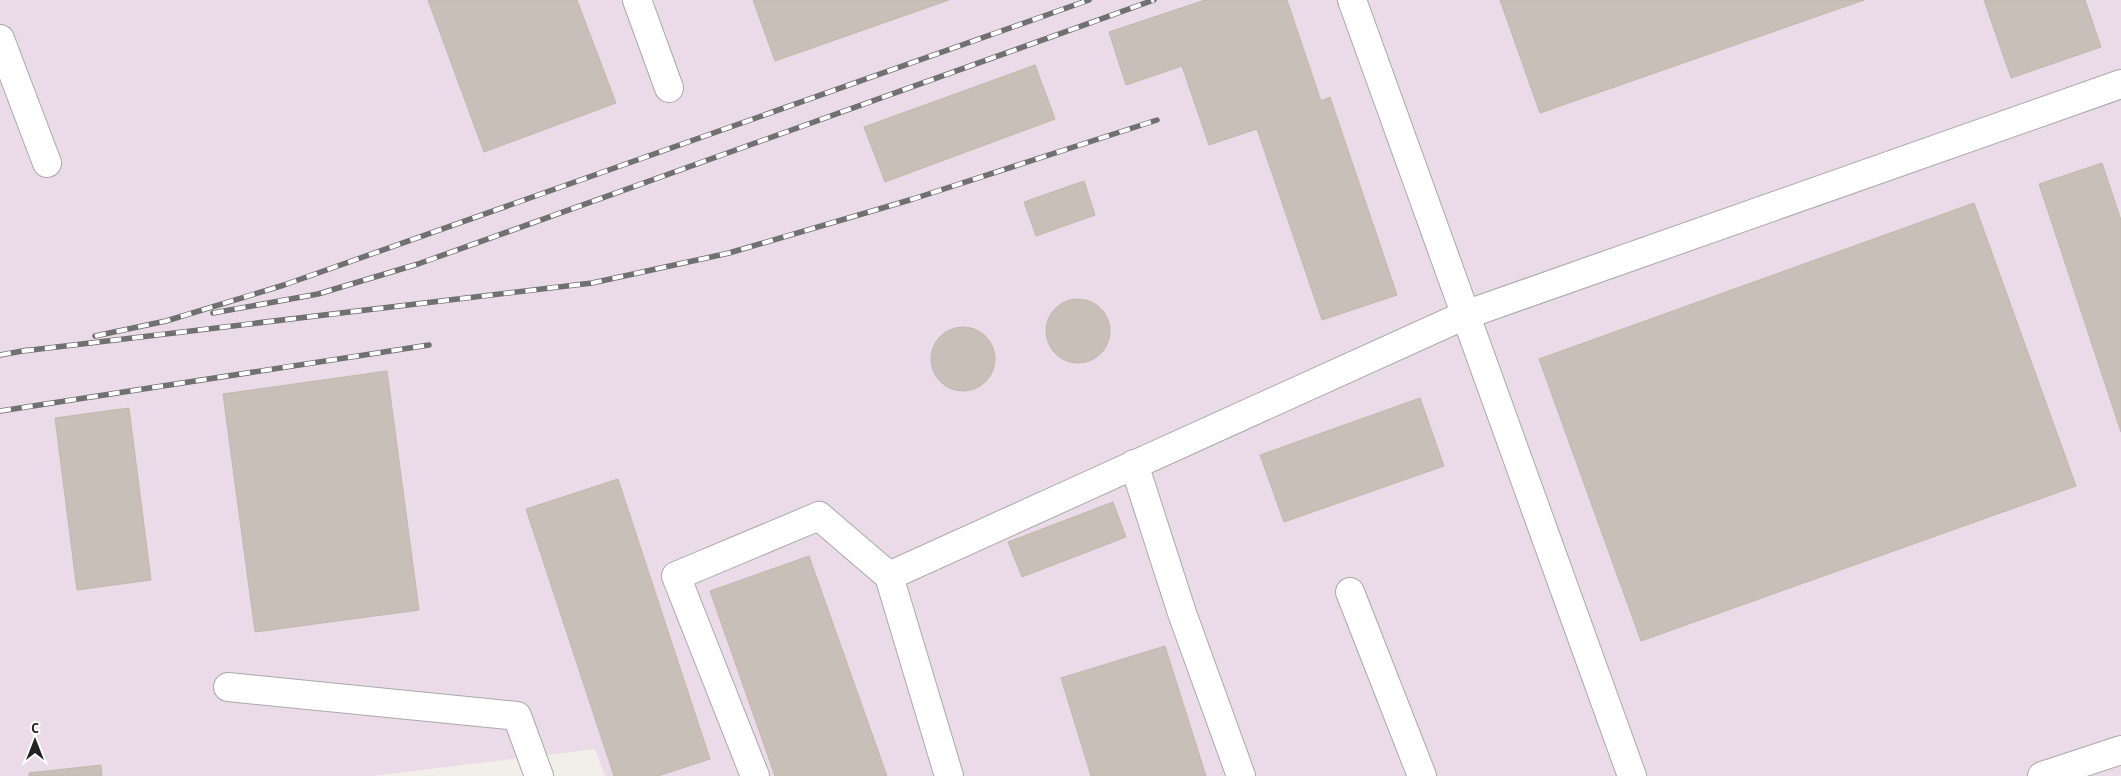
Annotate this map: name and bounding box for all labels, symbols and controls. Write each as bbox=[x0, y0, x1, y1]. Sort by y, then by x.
north arrow bbox=[10, 716, 60, 766]
text: С bbox=[31, 722, 39, 736]

